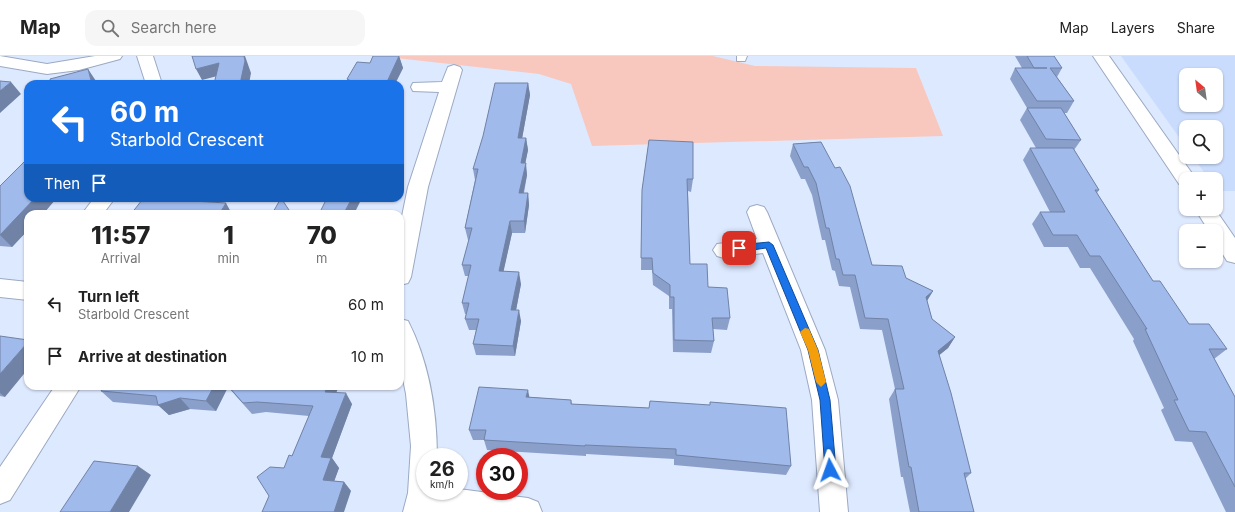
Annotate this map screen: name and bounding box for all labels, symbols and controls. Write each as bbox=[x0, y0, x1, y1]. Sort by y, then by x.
search box bbox=[85, 10, 365, 46]
text: Map bbox=[20, 16, 61, 39]
icon: search bbox=[99, 17, 121, 39]
text: Search here bbox=[131, 18, 216, 37]
text: Map bbox=[1060, 19, 1089, 36]
text: Layers bbox=[1111, 19, 1155, 36]
text: Share bbox=[1177, 19, 1215, 36]
north arrow bbox=[1179, 68, 1223, 112]
map controls bbox=[1179, 68, 1223, 268]
text: 60 m bbox=[110, 95, 179, 129]
icon: left bbox=[44, 96, 96, 148]
button: search bbox=[1179, 120, 1223, 164]
text: Starbold Crescent bbox=[110, 129, 264, 150]
icon: arrive bbox=[88, 172, 110, 194]
button: + bbox=[1179, 172, 1223, 216]
text: Then bbox=[44, 174, 80, 193]
text: 11:57 bbox=[91, 221, 150, 250]
text: 1 bbox=[223, 221, 234, 250]
text: 70 bbox=[307, 221, 337, 250]
button: − bbox=[1179, 224, 1223, 268]
pin bbox=[722, 231, 756, 265]
icon: arrive bbox=[728, 237, 750, 259]
text: Arrival bbox=[101, 250, 141, 266]
text: min bbox=[217, 250, 240, 266]
text: m bbox=[316, 250, 327, 266]
text: Turn left bbox=[78, 287, 139, 306]
icon: left bbox=[44, 293, 66, 315]
text: 60 m bbox=[348, 295, 384, 314]
text: Starbold Crescent bbox=[78, 306, 189, 322]
icon: arrive bbox=[44, 345, 66, 367]
text: Arrive at destination bbox=[78, 347, 227, 366]
text: 10 m bbox=[351, 347, 384, 366]
speed limit sign: 30 bbox=[476, 448, 528, 500]
position arrow bbox=[809, 449, 851, 491]
text: 26 bbox=[429, 457, 455, 481]
text: km/h bbox=[430, 478, 454, 490]

